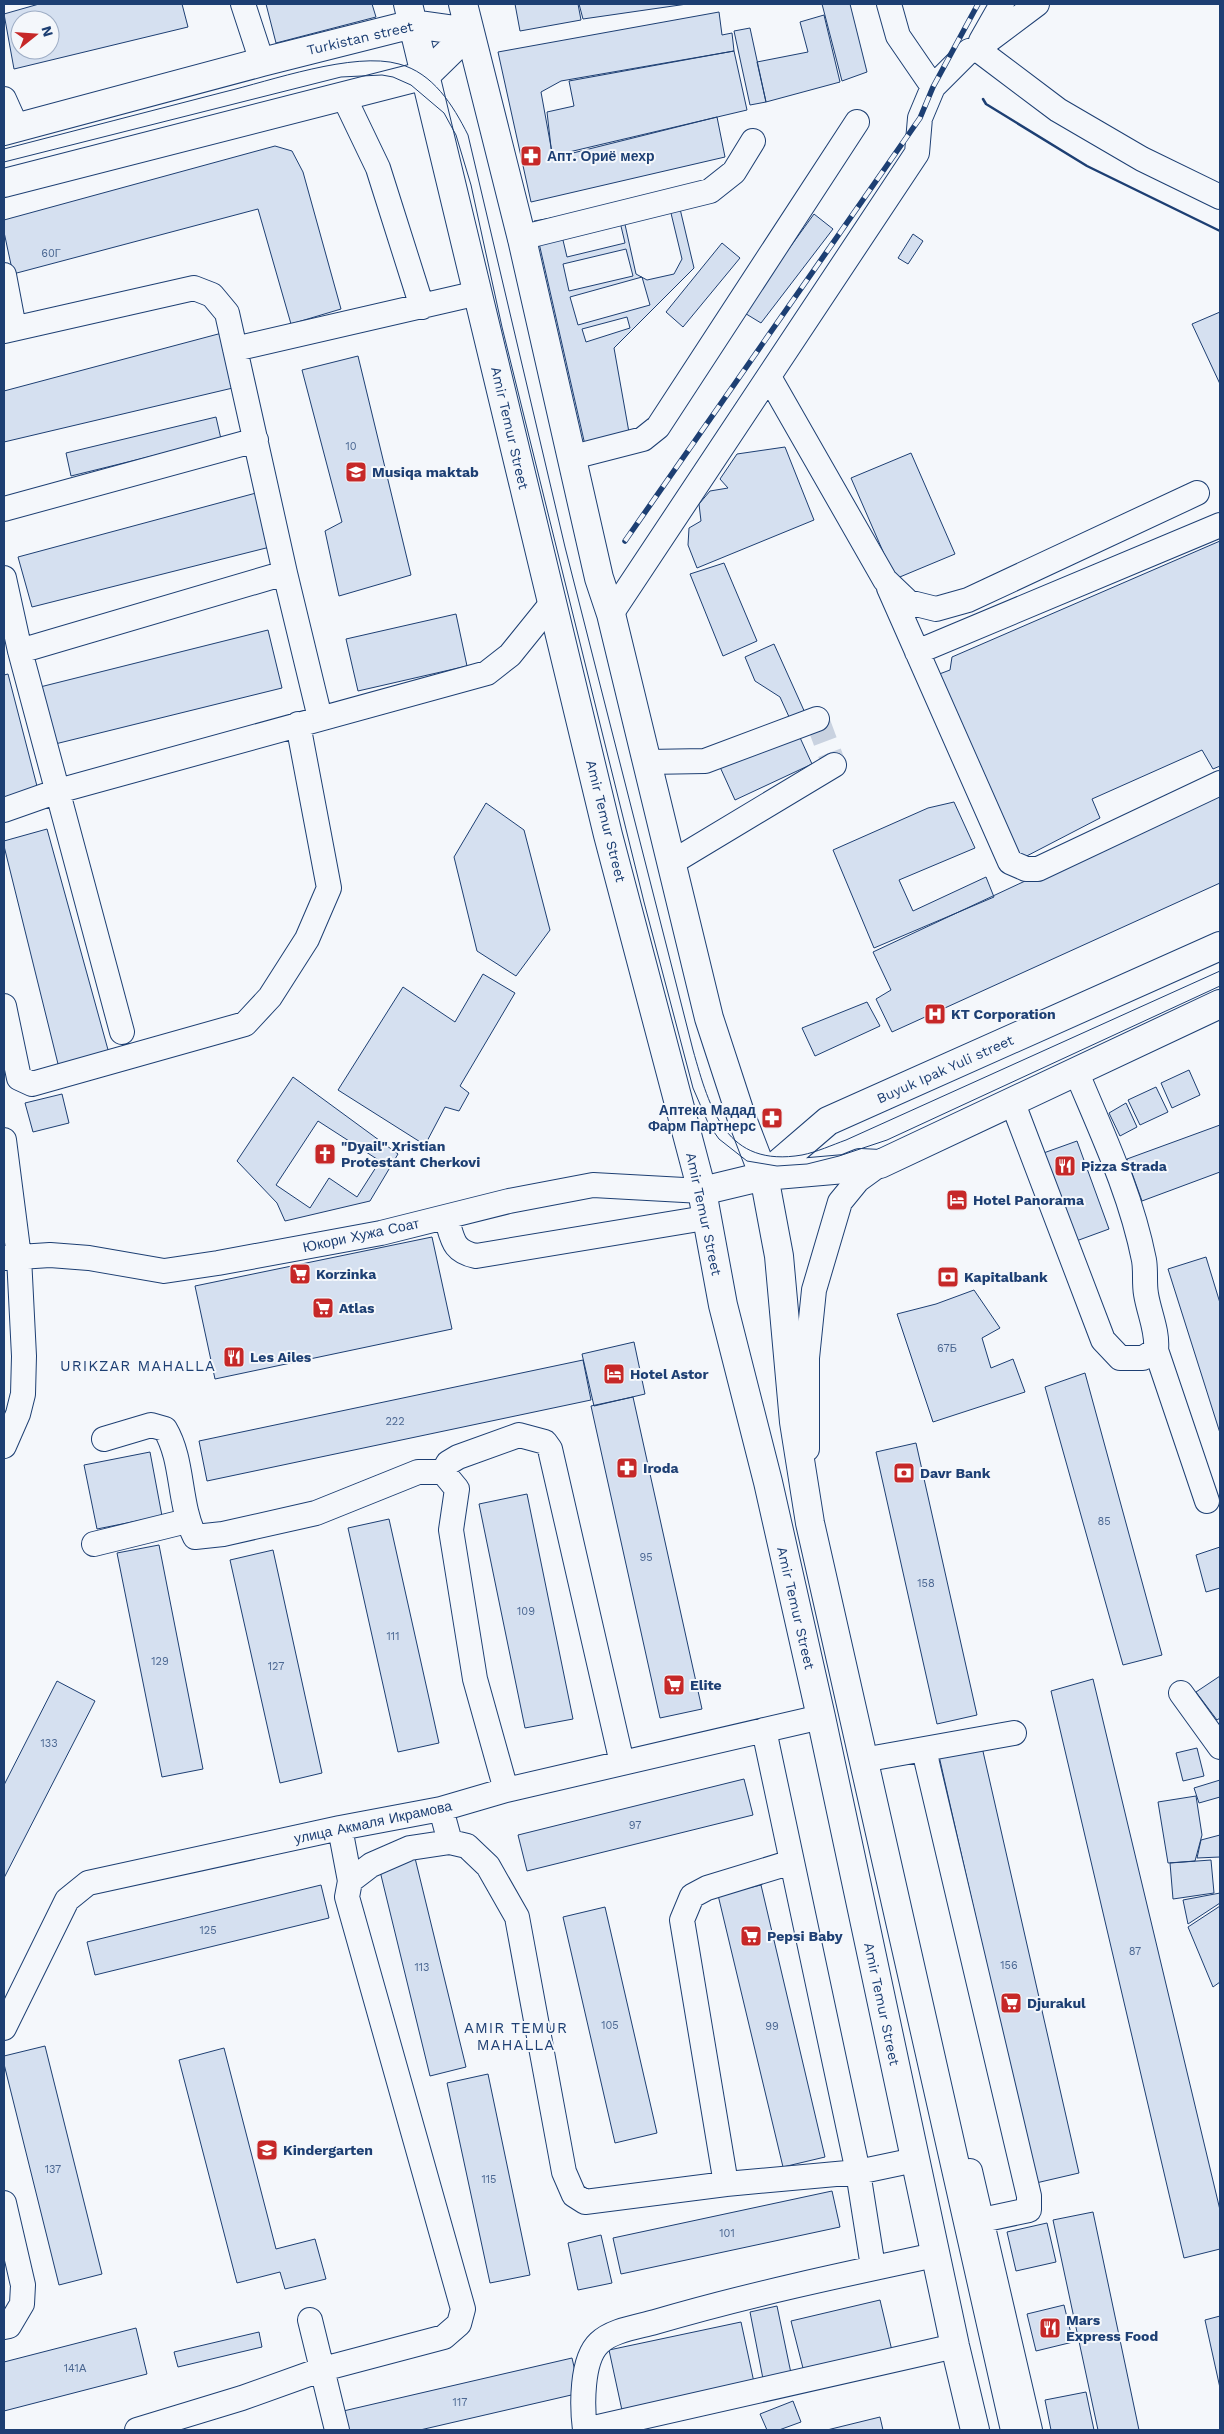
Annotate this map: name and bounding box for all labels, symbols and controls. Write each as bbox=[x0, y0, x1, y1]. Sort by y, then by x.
north arrow bbox=[10, 10, 60, 60]
street label: Turkistan street bbox=[305, 18, 415, 58]
text: N bbox=[38, 24, 57, 38]
pharmacy icon: Апт. Ориё мехр bbox=[519, 144, 543, 168]
place label: Апт. Ориё мехр bbox=[547, 148, 655, 164]
house number: 60Г bbox=[41, 247, 61, 260]
street label: Amir Temur Street bbox=[488, 365, 532, 491]
house number: 10 bbox=[345, 440, 357, 453]
school or university icon: Musiqa maktab bbox=[344, 460, 368, 484]
place label: Musiqa maktab bbox=[372, 464, 479, 480]
street label: Amir Temur Street bbox=[583, 758, 629, 884]
hospital icon: KT Corporation bbox=[923, 1002, 947, 1026]
place label: KT Corporation bbox=[951, 1006, 1056, 1022]
street label: Buyuk Ipak Yuli street bbox=[874, 1032, 1016, 1106]
place label: Аптека Мадад Фарм Партнерс bbox=[648, 1102, 756, 1134]
pharmacy icon: Аптека Мадад Фарм Партнерс bbox=[760, 1106, 784, 1130]
place label: "Dyail" Xristian Protestant Cherkovi bbox=[341, 1138, 480, 1170]
church icon: "Dyail" Xristian Protestant Cherkovi bbox=[313, 1142, 337, 1166]
street label: Amir Temur Street bbox=[683, 1151, 725, 1277]
restaurant icon: Pizza Strada bbox=[1053, 1154, 1077, 1178]
place label: Pizza Strada bbox=[1081, 1158, 1168, 1174]
hotel icon: Hotel Panorama bbox=[945, 1188, 969, 1212]
place label: Hotel Panorama bbox=[973, 1192, 1085, 1208]
street label: Юкори Хужа Соат bbox=[301, 1215, 421, 1255]
supermarket icon: Korzinka bbox=[288, 1262, 312, 1286]
bank icon: Kapitalbank bbox=[936, 1265, 960, 1289]
place label: Korzinka bbox=[316, 1266, 377, 1282]
place label: Kapitalbank bbox=[964, 1269, 1048, 1285]
supermarket icon: Atlas bbox=[311, 1296, 335, 1320]
place label: Atlas bbox=[339, 1300, 375, 1316]
house number: 67Б bbox=[937, 1342, 957, 1355]
restaurant icon: Les Ailes bbox=[222, 1345, 246, 1369]
place label: Les Ailes bbox=[250, 1349, 312, 1365]
district label: URIKZAR MAHALLA bbox=[60, 1357, 216, 1375]
hotel icon: Hotel Astor bbox=[602, 1362, 626, 1386]
place label: Hotel Astor bbox=[630, 1366, 708, 1382]
house number: 222 bbox=[385, 1415, 405, 1428]
pharmacy icon: Iroda bbox=[615, 1456, 639, 1480]
place label: Iroda bbox=[643, 1460, 680, 1476]
bank icon: Davr Bank bbox=[892, 1461, 916, 1485]
place label: Davr Bank bbox=[920, 1465, 991, 1481]
house number: 85 bbox=[1097, 1515, 1111, 1528]
street label: Amir Temur Street bbox=[774, 1545, 818, 1671]
house number: 95 bbox=[639, 1551, 653, 1564]
house number: 158 bbox=[917, 1577, 935, 1590]
house number: 109 bbox=[517, 1605, 535, 1618]
house number: 111 bbox=[387, 1630, 399, 1643]
house number: 129 bbox=[151, 1655, 169, 1668]
house number: 127 bbox=[268, 1660, 284, 1673]
supermarket icon: Elite bbox=[662, 1673, 686, 1697]
place label: Elite bbox=[690, 1677, 722, 1693]
house number: 133 bbox=[40, 1737, 58, 1750]
street label: улица Акмаля Икрамова bbox=[293, 1797, 454, 1847]
house number: 97 bbox=[629, 1819, 641, 1832]
house number: 125 bbox=[199, 1924, 217, 1937]
supermarket icon: Pepsi Baby bbox=[739, 1924, 763, 1948]
place label: Pepsi Baby bbox=[767, 1928, 843, 1944]
street label: Amir Temur Street bbox=[861, 1941, 903, 2067]
house number: 87 bbox=[1129, 1945, 1141, 1958]
house number: 156 bbox=[1000, 1959, 1018, 1972]
house number: 113 bbox=[415, 1961, 430, 1974]
supermarket icon: Djurakul bbox=[999, 1991, 1023, 2015]
place label: Djurakul bbox=[1027, 1995, 1086, 2011]
district label: AMIR TEMUR MAHALLA bbox=[464, 2019, 568, 2054]
house number: 105 bbox=[601, 2019, 619, 2032]
house number: 99 bbox=[765, 2020, 779, 2033]
school or university icon: Kindergarten bbox=[255, 2138, 279, 2162]
place label: Kindergarten bbox=[283, 2142, 373, 2158]
house number: 137 bbox=[45, 2163, 61, 2176]
house number: 115 bbox=[482, 2173, 496, 2186]
house number: 101 bbox=[719, 2227, 735, 2240]
place label: Mars Express Food bbox=[1066, 2312, 1158, 2344]
restaurant icon: Mars Express Food bbox=[1038, 2316, 1062, 2340]
house number: 141А bbox=[64, 2362, 87, 2375]
house number: 117 bbox=[453, 2396, 467, 2409]

